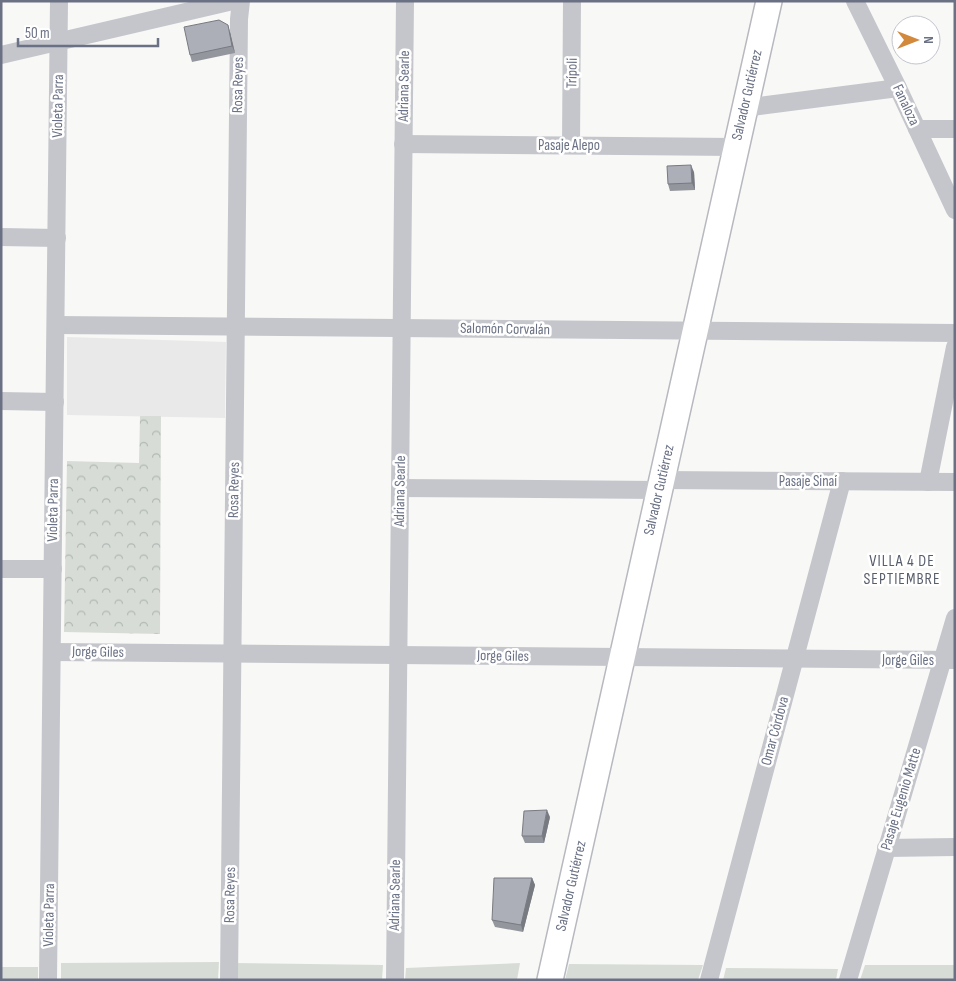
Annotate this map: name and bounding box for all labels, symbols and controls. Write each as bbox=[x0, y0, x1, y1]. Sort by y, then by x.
scale bar bbox=[18, 15, 158, 47]
north arrow bbox=[891, 15, 941, 65]
text: 50 m bbox=[25, 24, 50, 43]
text: N bbox=[920, 36, 937, 44]
street label: Salvador Gutiérrez bbox=[727, 47, 767, 142]
street label: Adriana Searle bbox=[394, 50, 414, 123]
street label: Rosa Reyes bbox=[228, 57, 248, 113]
street label: Trípoli bbox=[562, 57, 582, 88]
street label: Violeta Parra bbox=[48, 74, 68, 138]
street label: Fanaloza bbox=[888, 81, 924, 129]
street label: Pasaje Alepo bbox=[538, 136, 600, 155]
street label: Salomón Corvalán bbox=[460, 319, 550, 339]
street label: Salvador Gutiérrez bbox=[639, 442, 679, 537]
street label: Adriana Searle bbox=[390, 455, 410, 528]
street label: Rosa Reyes bbox=[224, 462, 244, 518]
street label: Pasaje Sinaí bbox=[779, 472, 837, 491]
street label: Violeta Parra bbox=[43, 478, 63, 542]
district label: VILLA 4 DE SEPTIEMBRE bbox=[863, 552, 941, 589]
street label: Jorge Giles bbox=[71, 642, 124, 662]
street label: Jorge Giles bbox=[476, 646, 529, 666]
street label: Jorge Giles bbox=[881, 651, 934, 670]
street label: Omar Córdova bbox=[757, 694, 793, 768]
street label: Pasaje Eugenio Matte bbox=[876, 746, 926, 852]
street label: Salvador Gutiérrez bbox=[551, 838, 591, 933]
street label: Adriana Searle bbox=[385, 859, 405, 932]
street label: Rosa Reyes bbox=[220, 867, 240, 923]
street label: Violeta Parra bbox=[39, 883, 59, 947]

